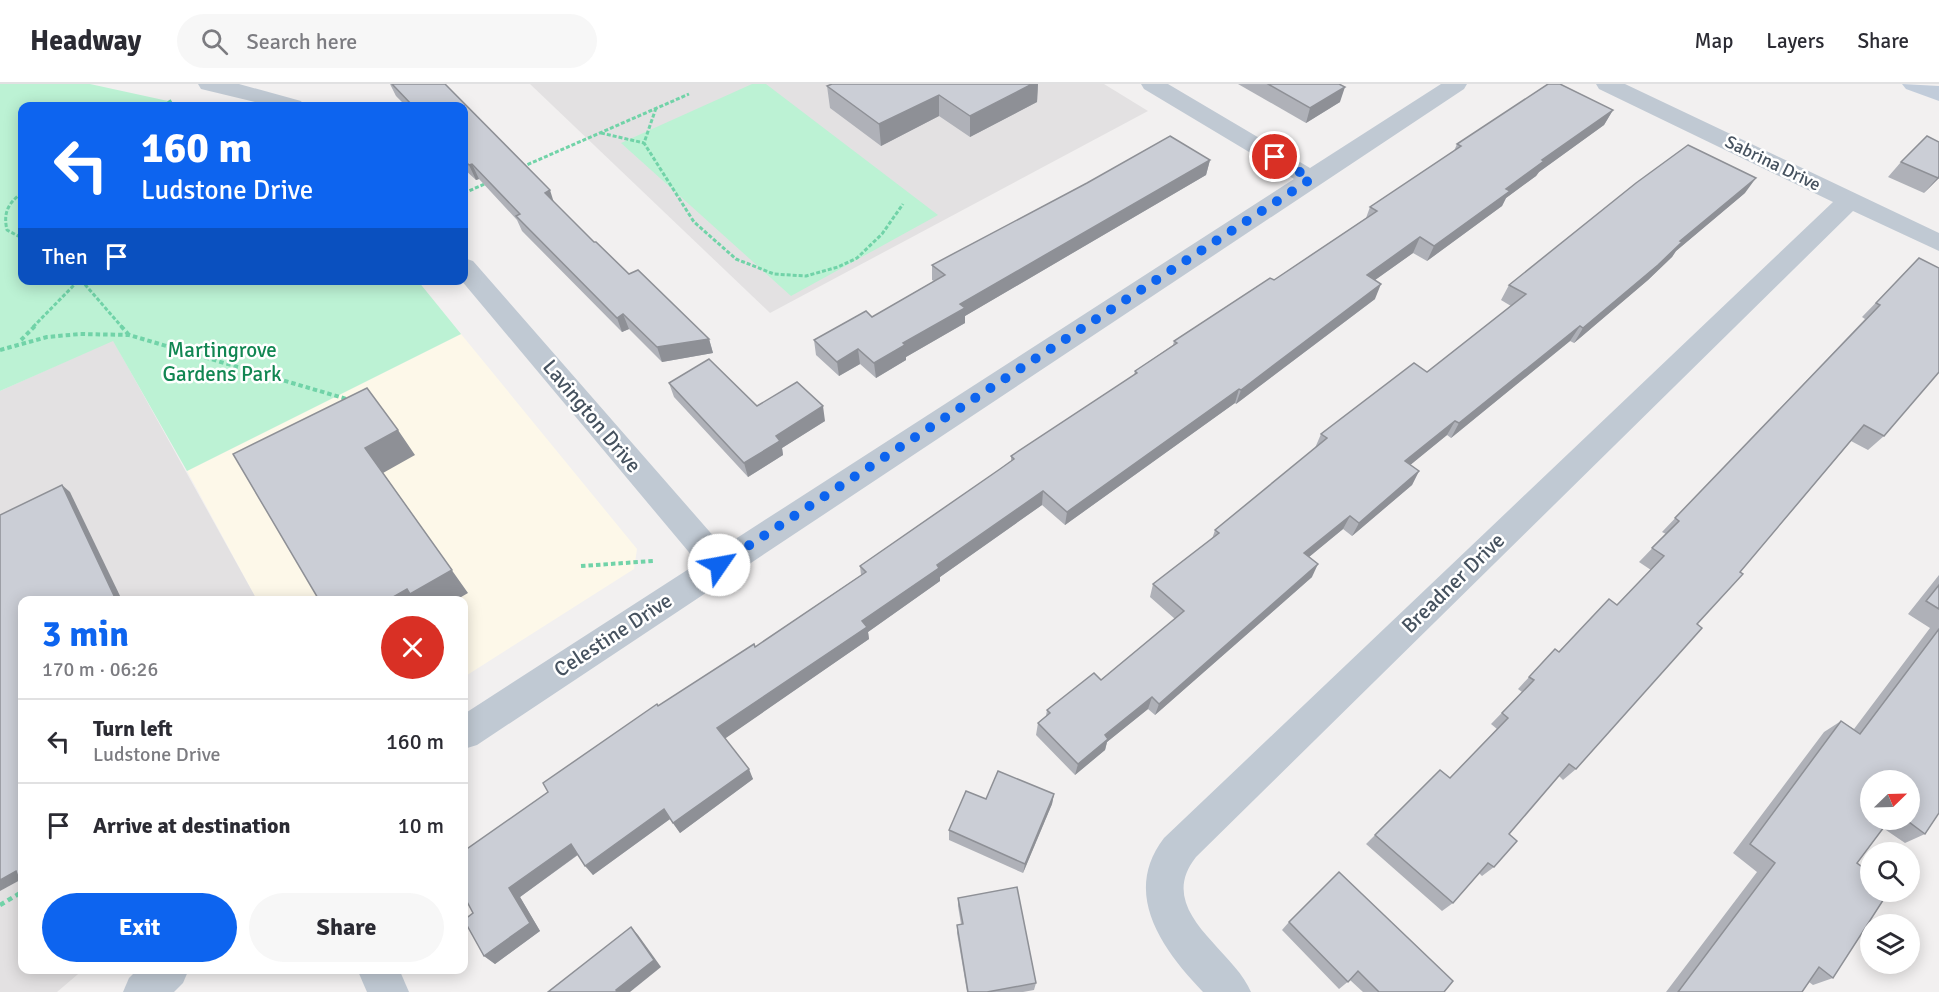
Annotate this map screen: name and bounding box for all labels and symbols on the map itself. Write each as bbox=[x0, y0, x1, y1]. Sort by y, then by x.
street label: Sabrina Drive bbox=[1722, 130, 1824, 196]
pin bbox=[1249, 131, 1300, 182]
park label: Martingrove Gardens Park bbox=[163, 337, 282, 387]
street label: Lavington Drive bbox=[537, 354, 647, 478]
street label: Breadner Drive bbox=[1396, 527, 1510, 639]
position arrow bbox=[687, 533, 751, 597]
street label: Celestine Drive bbox=[549, 587, 677, 683]
north arrow bbox=[1860, 770, 1920, 830]

